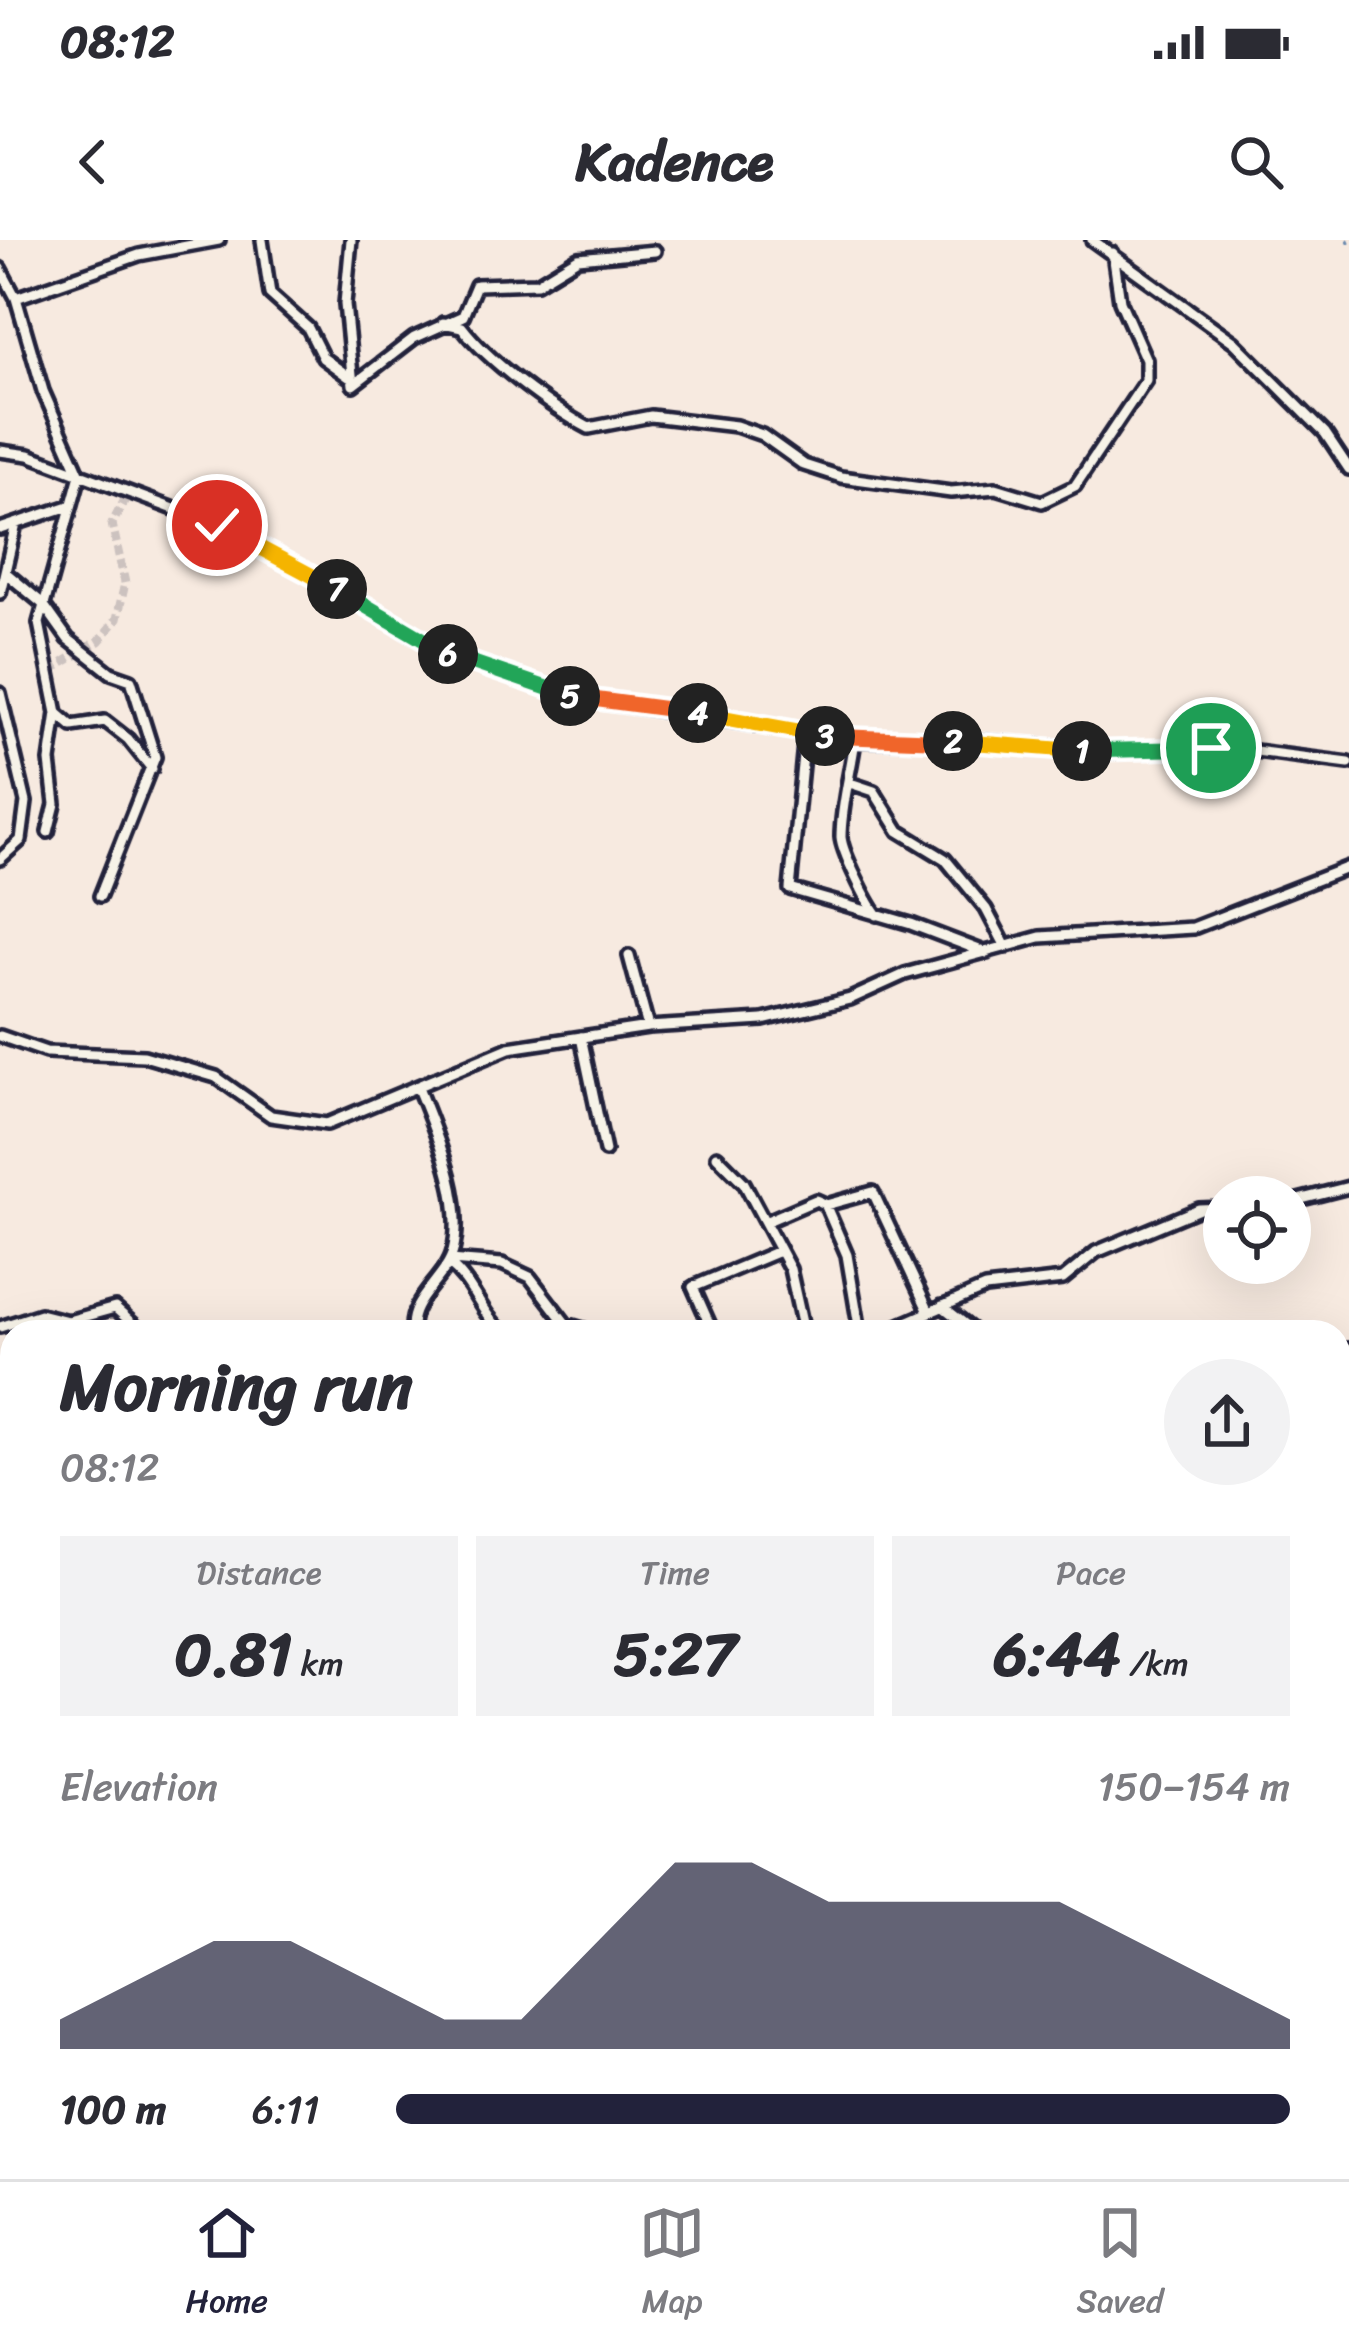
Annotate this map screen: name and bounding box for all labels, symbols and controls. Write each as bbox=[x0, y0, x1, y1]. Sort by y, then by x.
text: 08:12 bbox=[60, 2, 174, 82]
text: Kadence bbox=[575, 114, 774, 210]
icon: back bbox=[60, 129, 126, 195]
icon: search bbox=[1223, 129, 1289, 195]
pin bbox=[166, 474, 268, 576]
icon: check bbox=[184, 492, 250, 558]
pin: 7 bbox=[307, 559, 367, 619]
text: 7 bbox=[328, 560, 346, 618]
pin: 6 bbox=[418, 624, 478, 684]
text: 6 bbox=[439, 625, 457, 683]
pin: 5 bbox=[540, 666, 600, 726]
text: 5 bbox=[560, 667, 580, 725]
pin: 4 bbox=[668, 683, 728, 743]
text: 4 bbox=[688, 684, 708, 742]
pin bbox=[1160, 697, 1262, 799]
pin: 3 bbox=[795, 706, 855, 766]
text: 3 bbox=[816, 707, 834, 765]
pin: 2 bbox=[923, 711, 983, 771]
text: 2 bbox=[943, 712, 963, 770]
icon: arrive bbox=[1178, 715, 1244, 781]
pin: 1 bbox=[1052, 721, 1112, 781]
text: 1 bbox=[1075, 722, 1089, 780]
map controls bbox=[1203, 1176, 1311, 1284]
button: locate bbox=[1203, 1176, 1311, 1284]
text: Morning run bbox=[60, 1329, 413, 1446]
button: share bbox=[1164, 1359, 1290, 1485]
text: 08:12 bbox=[60, 1433, 159, 1502]
text: Distance bbox=[196, 1544, 322, 1602]
text: Time bbox=[640, 1544, 710, 1602]
text: Pace bbox=[1056, 1544, 1126, 1602]
text: 0.81 bbox=[174, 1602, 292, 1708]
text: 5:27 bbox=[613, 1602, 737, 1708]
text: 6:44 bbox=[993, 1602, 1121, 1708]
text: km bbox=[292, 1635, 344, 1693]
text: /km bbox=[1121, 1635, 1189, 1693]
text: Elevation bbox=[60, 1752, 218, 1821]
text: 150–154 m bbox=[1098, 1752, 1290, 1821]
text: 100 m bbox=[60, 2075, 166, 2144]
text: 6:11 bbox=[252, 2075, 319, 2144]
tab: Home bbox=[186, 2200, 268, 2330]
tab: Map bbox=[639, 2200, 705, 2330]
tab: Saved bbox=[1076, 2200, 1163, 2330]

